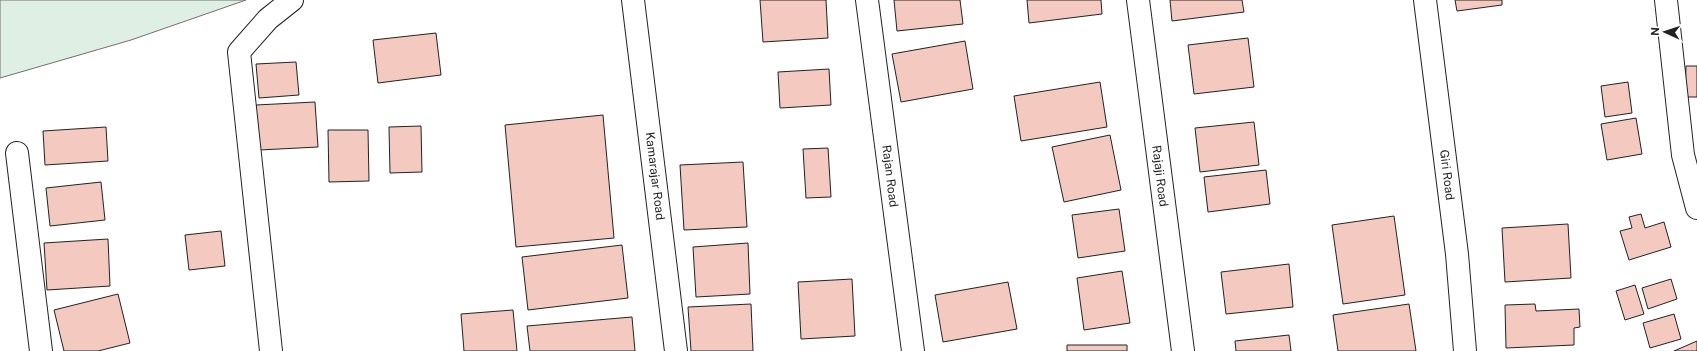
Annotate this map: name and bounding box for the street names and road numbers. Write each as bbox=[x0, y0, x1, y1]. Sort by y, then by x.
street label: Kamarajar Road bbox=[643, 131, 667, 221]
street label: Rajan Road bbox=[879, 144, 901, 208]
street label: Rajaji Road bbox=[1149, 144, 1171, 208]
street label: Giri Road bbox=[1437, 149, 1457, 201]

